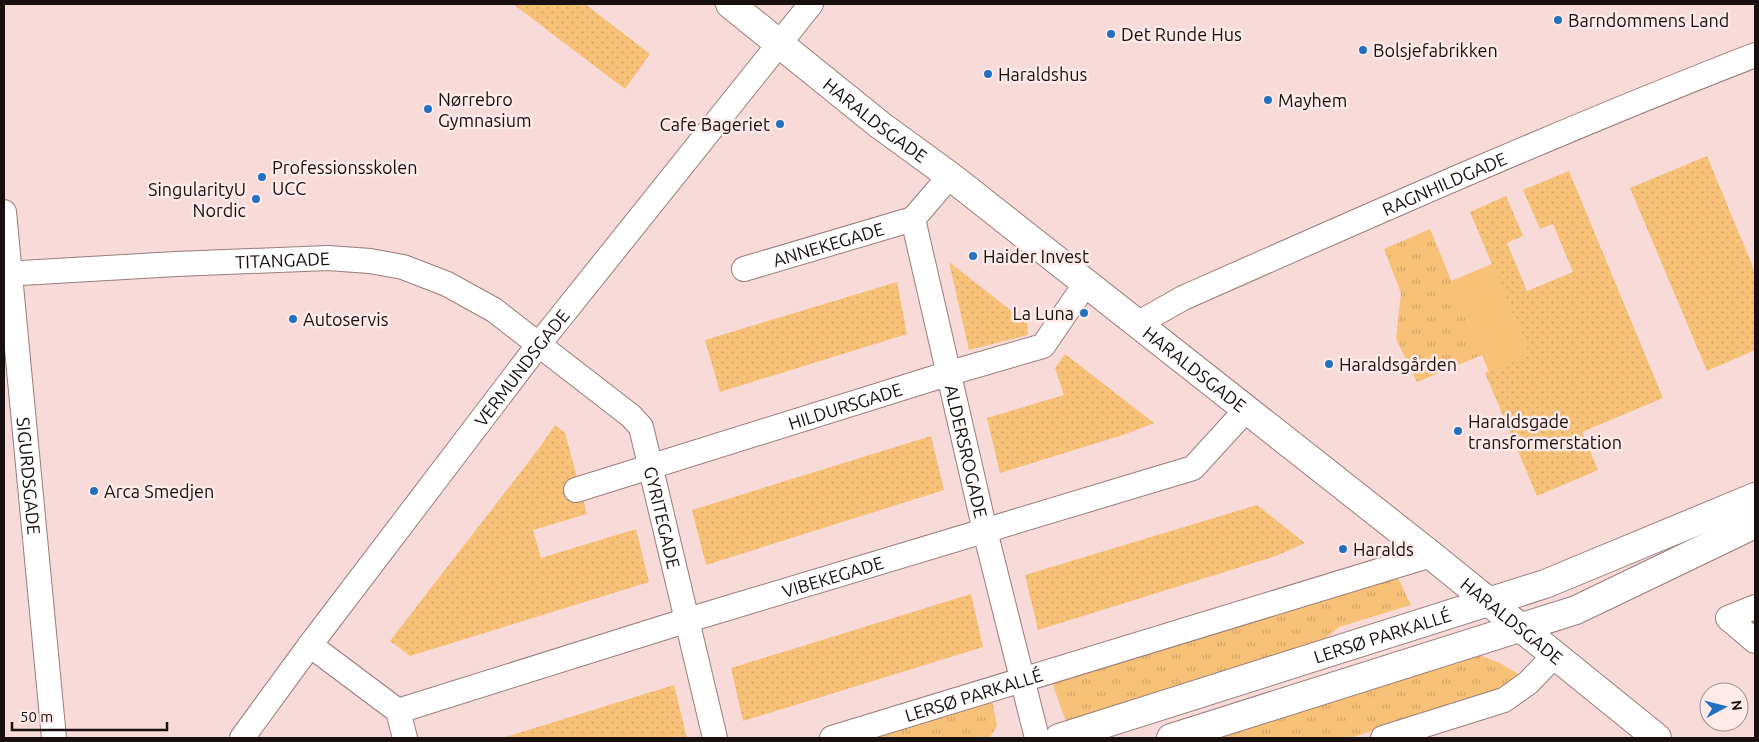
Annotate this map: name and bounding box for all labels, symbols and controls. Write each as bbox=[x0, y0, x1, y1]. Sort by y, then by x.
place label: Barndommens Land bbox=[1568, 10, 1729, 30]
marker: Barndommens Land bbox=[1552, 14, 1564, 26]
place label: Det Runde Hus bbox=[1121, 24, 1242, 44]
marker: Det Runde Hus bbox=[1105, 28, 1117, 40]
place label: Bolsjefabrikken bbox=[1373, 40, 1498, 60]
marker: Bolsjefabrikken bbox=[1357, 44, 1369, 56]
place label: Haraldshus bbox=[998, 64, 1087, 84]
marker: Haraldshus bbox=[982, 68, 994, 80]
street label: HARALDSGADE bbox=[820, 74, 931, 166]
place label: Nørrebro Gymnasium bbox=[438, 89, 532, 130]
place label: Mayhem bbox=[1278, 90, 1347, 110]
marker: Mayhem bbox=[1262, 94, 1274, 106]
marker: Nørrebro Gymnasium bbox=[422, 103, 434, 115]
place label: Cafe Bageriet bbox=[660, 114, 770, 134]
marker: Cafe Bageriet bbox=[774, 118, 786, 130]
street label: RAGNHILDGADE bbox=[1379, 148, 1509, 219]
place label: Professionsskolen UCC bbox=[272, 157, 418, 198]
marker: Professionsskolen UCC bbox=[256, 171, 268, 183]
place label: SingularityU Nordic bbox=[148, 179, 246, 220]
marker: SingularityU Nordic bbox=[250, 193, 262, 205]
street label: ANNEKEGADE bbox=[771, 218, 886, 270]
place label: Haider Invest bbox=[983, 246, 1089, 266]
street label: TITANGADE bbox=[235, 248, 330, 272]
marker: Haider Invest bbox=[967, 250, 979, 262]
place label: La Luna bbox=[1012, 303, 1074, 323]
street label: VERMUNDSGADE bbox=[470, 305, 573, 430]
marker: La Luna bbox=[1078, 307, 1090, 319]
place label: Autoservis bbox=[303, 309, 389, 329]
marker: Autoservis bbox=[287, 313, 299, 325]
street label: HARALDSGADE bbox=[1139, 322, 1250, 416]
place label: Haraldsgården bbox=[1339, 354, 1457, 374]
marker: Haraldsgården bbox=[1323, 358, 1335, 370]
street label: HILDURSGADE bbox=[786, 379, 905, 433]
street label: ALDERSROGADE bbox=[942, 383, 992, 520]
place label: Haraldsgade transformerstation bbox=[1468, 411, 1622, 452]
street label: SIGURDSGADE bbox=[14, 416, 45, 536]
marker: Haraldsgade transformerstation bbox=[1452, 425, 1464, 437]
street label: GYRITEGADE bbox=[641, 464, 684, 571]
place label: Arca Smedjen bbox=[104, 481, 214, 501]
marker: Arca Smedjen bbox=[88, 485, 100, 497]
place label: Haralds bbox=[1353, 539, 1414, 559]
marker: Haralds bbox=[1337, 543, 1349, 555]
street label: VIBEKEGADE bbox=[780, 552, 886, 601]
street label: HARALDSGADE bbox=[1457, 573, 1567, 668]
street label: LERSØ PARKALLÉ bbox=[1311, 604, 1453, 667]
street label: LERSØ PARKALLÉ bbox=[902, 663, 1045, 725]
north arrow bbox=[1699, 682, 1749, 732]
text: N bbox=[1728, 699, 1745, 712]
scale bar bbox=[12, 700, 168, 732]
text: 50 m bbox=[20, 708, 53, 725]

